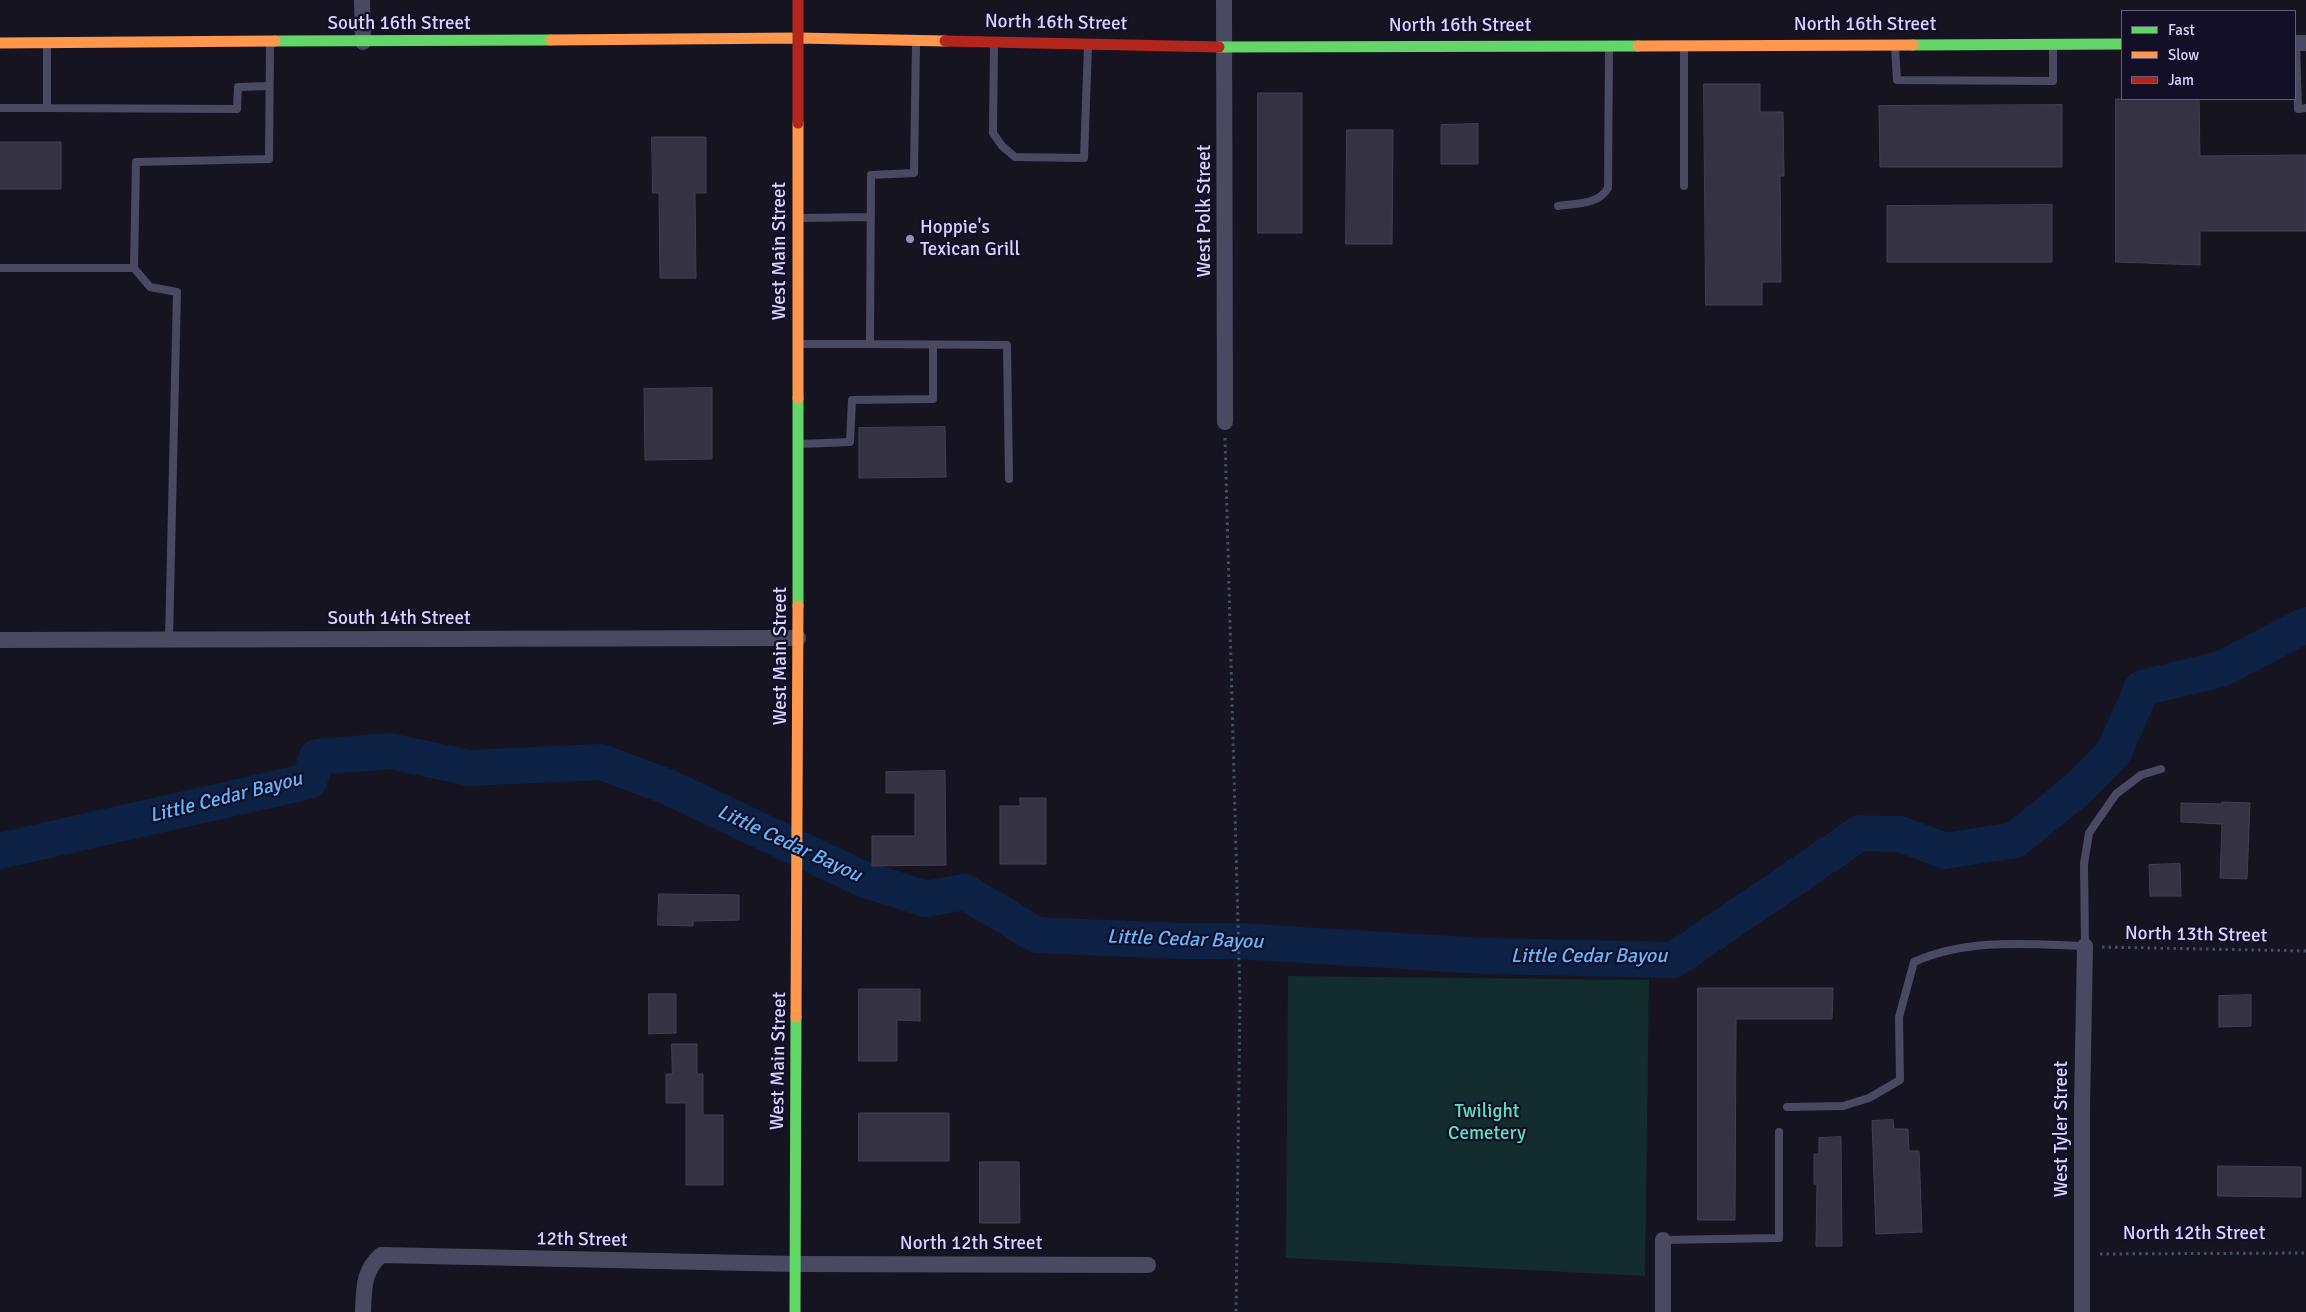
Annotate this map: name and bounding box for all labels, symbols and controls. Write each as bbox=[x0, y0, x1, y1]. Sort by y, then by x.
street label: North 16th Street bbox=[985, 10, 1127, 36]
legend bbox=[2121, 10, 2296, 100]
street label: South 16th Street bbox=[327, 13, 471, 35]
street label: North 16th Street bbox=[1794, 14, 1936, 36]
street label: North 16th Street bbox=[1389, 15, 1531, 37]
text: Fast bbox=[2168, 21, 2195, 39]
text: Slow bbox=[2168, 46, 2199, 64]
text: Jam bbox=[2168, 71, 2194, 89]
street label: West Polk Street bbox=[1194, 145, 1216, 277]
street label: West Main Street bbox=[769, 182, 791, 320]
place label: Hoppie's Texican Grill bbox=[920, 217, 1020, 261]
marker: Hoppie's Texican Grill bbox=[904, 233, 916, 245]
street label: West Main Street bbox=[770, 587, 792, 725]
street label: South 14th Street bbox=[327, 608, 471, 630]
water label: Little Cedar Bayou bbox=[147, 767, 305, 829]
water label: Little Cedar Bayou bbox=[713, 800, 865, 888]
street label: North 13th Street bbox=[2125, 922, 2267, 948]
water label: Little Cedar Bayou bbox=[1106, 925, 1264, 955]
water label: Little Cedar Bayou bbox=[1511, 945, 1667, 969]
street label: West Main Street bbox=[766, 992, 792, 1130]
street label: West Tyler Street bbox=[2051, 1061, 2073, 1197]
park label: Twilight Cemetery bbox=[1448, 1101, 1526, 1145]
street label: North 12th Street bbox=[2123, 1223, 2265, 1245]
street label: 12th Street bbox=[536, 1228, 628, 1252]
street label: North 12th Street bbox=[900, 1233, 1042, 1255]

